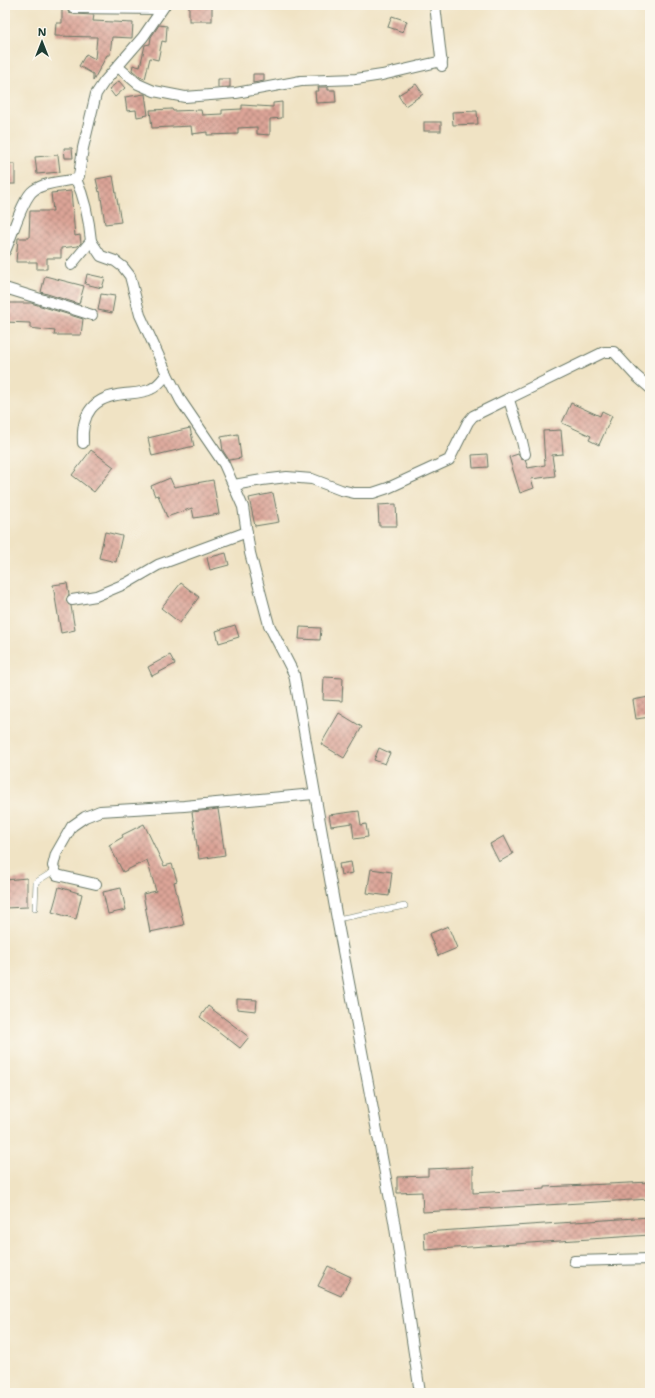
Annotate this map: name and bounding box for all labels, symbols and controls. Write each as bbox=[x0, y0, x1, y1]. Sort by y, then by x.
north arrow bbox=[22, 22, 62, 62]
text: N bbox=[38, 25, 47, 40]

